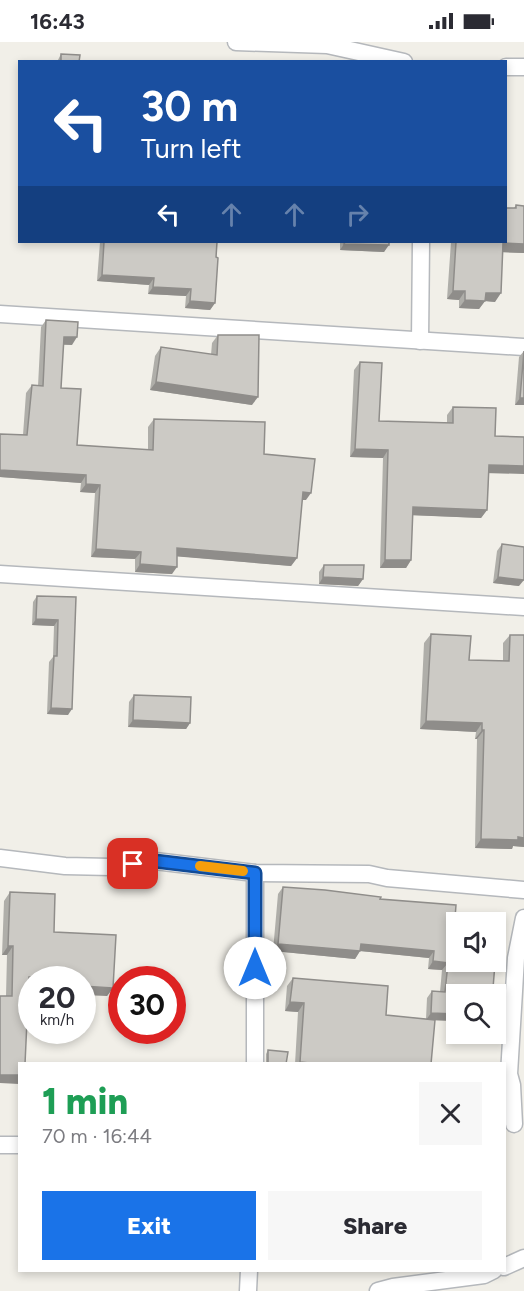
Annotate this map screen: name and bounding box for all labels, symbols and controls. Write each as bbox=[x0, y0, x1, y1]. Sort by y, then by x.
text: 16:43 bbox=[30, 8, 85, 35]
text: 30 m bbox=[141, 81, 238, 132]
icon: left bbox=[42, 84, 120, 162]
text: Turn left bbox=[141, 132, 241, 165]
icon: left bbox=[152, 198, 185, 231]
icon: ahead bbox=[215, 198, 248, 231]
icon: ahead bbox=[278, 198, 311, 231]
icon: right bbox=[341, 198, 374, 231]
pin bbox=[107, 838, 158, 889]
icon: arrive bbox=[116, 847, 149, 880]
map controls bbox=[446, 912, 506, 1044]
button: sound bbox=[446, 912, 506, 972]
position arrow bbox=[223, 936, 287, 1000]
speed limit sign: 30 bbox=[108, 966, 186, 1044]
text: 20 bbox=[39, 979, 75, 1016]
button: search bbox=[446, 984, 506, 1044]
text: km/h bbox=[40, 1011, 74, 1029]
text: 1 min bbox=[42, 1080, 128, 1123]
button: close bbox=[419, 1082, 482, 1145]
text: 70 m · 16:44 bbox=[42, 1124, 152, 1148]
button: Exit bbox=[42, 1191, 256, 1260]
button: Share bbox=[268, 1191, 482, 1260]

